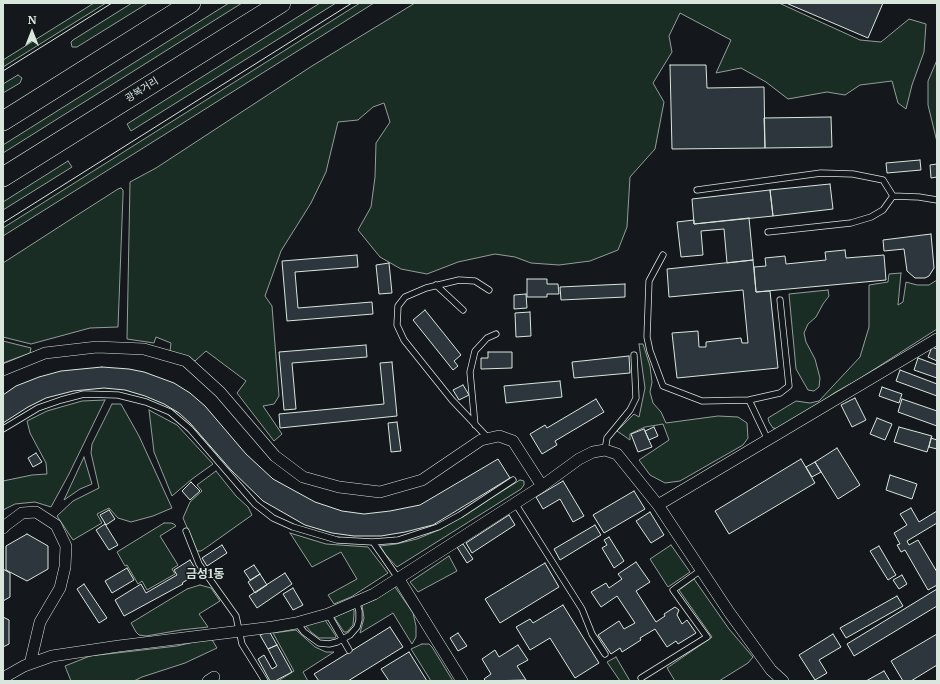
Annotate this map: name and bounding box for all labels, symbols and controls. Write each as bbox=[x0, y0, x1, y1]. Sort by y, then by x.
north arrow bbox=[12, 12, 52, 52]
text: N bbox=[28, 13, 36, 27]
street label: 광복거리 bbox=[123, 75, 161, 105]
district label: 금성1동 bbox=[186, 568, 224, 582]

